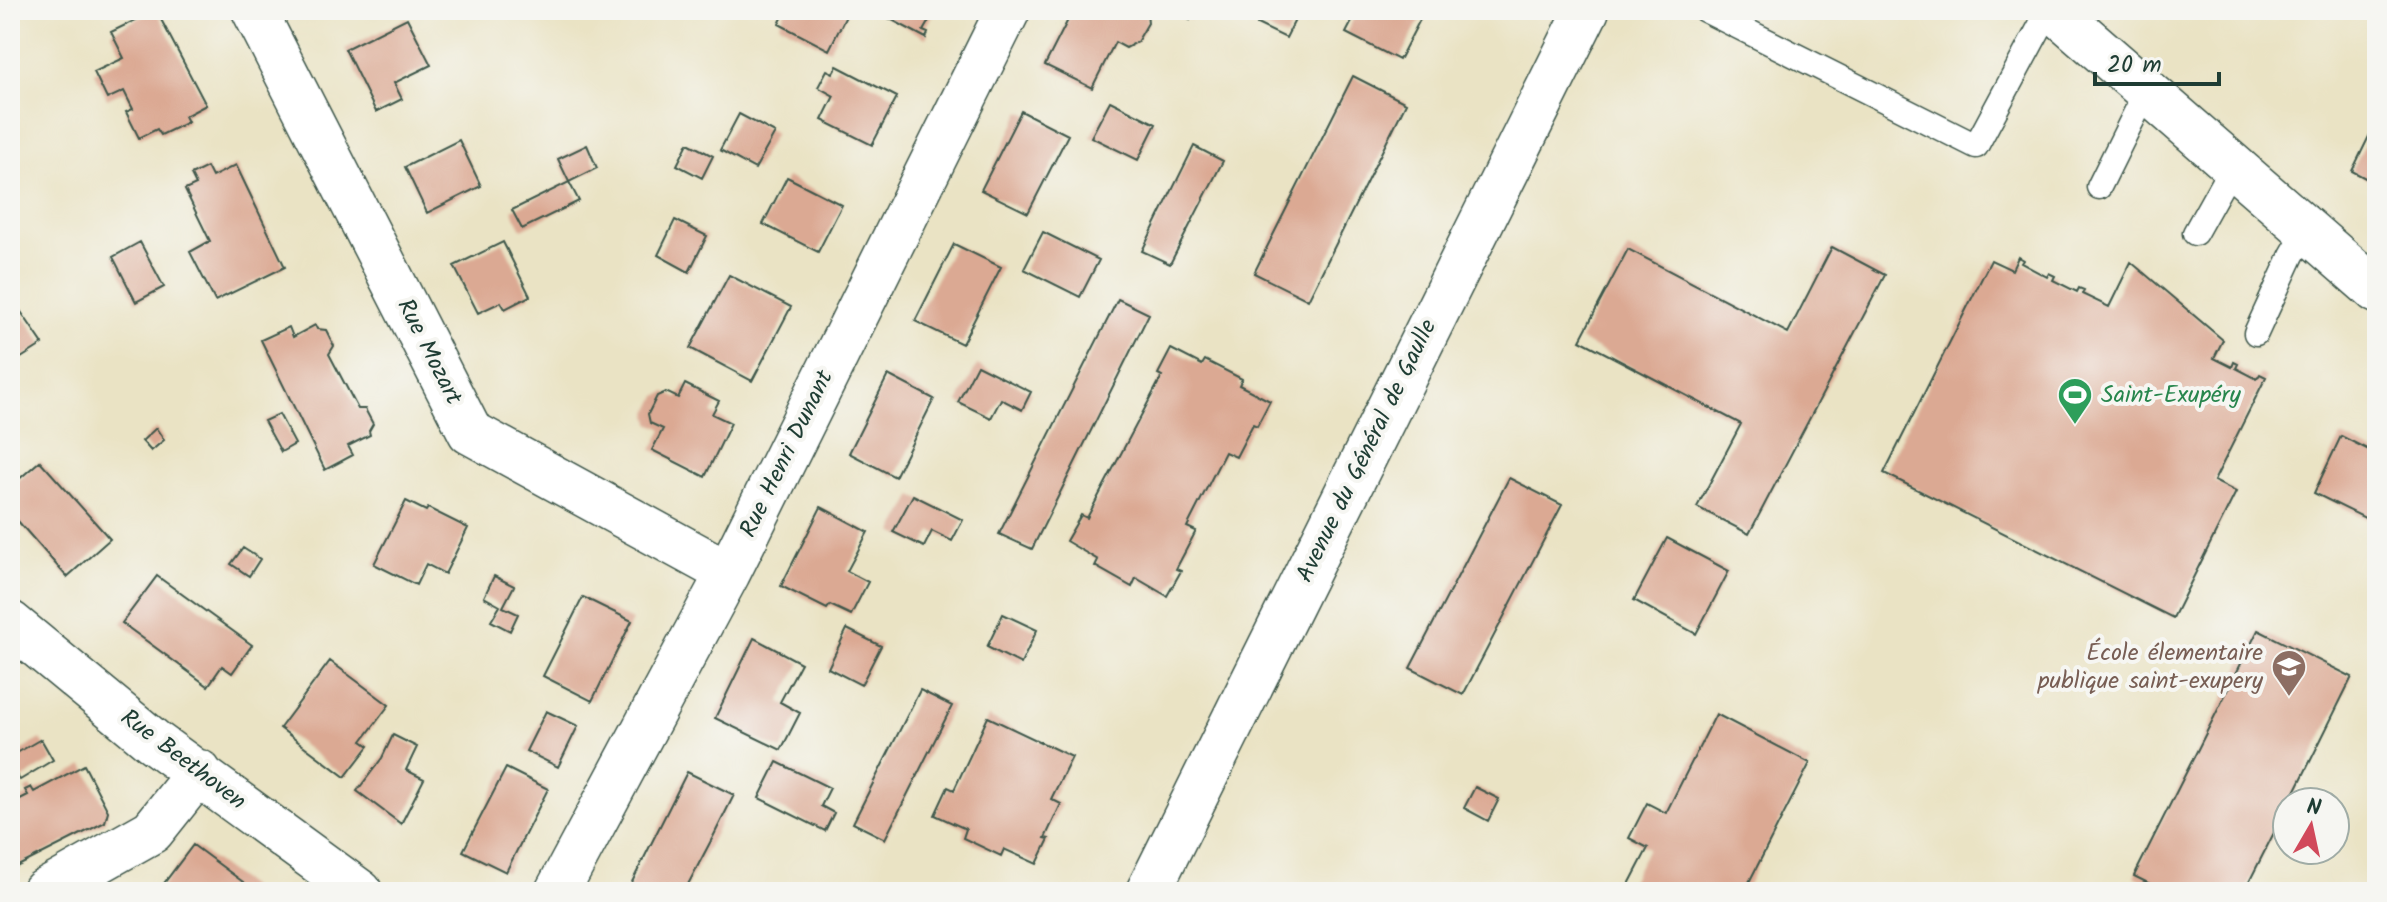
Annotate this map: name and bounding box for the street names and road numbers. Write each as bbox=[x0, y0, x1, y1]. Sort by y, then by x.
street label: Rue Mozart bbox=[386, 292, 473, 413]
street label: Avenue du Général de Gaulle bbox=[1286, 312, 1448, 589]
street label: Rue Henri Dunant bbox=[730, 363, 845, 544]
street label: Rue Beethoven bbox=[112, 699, 254, 821]

